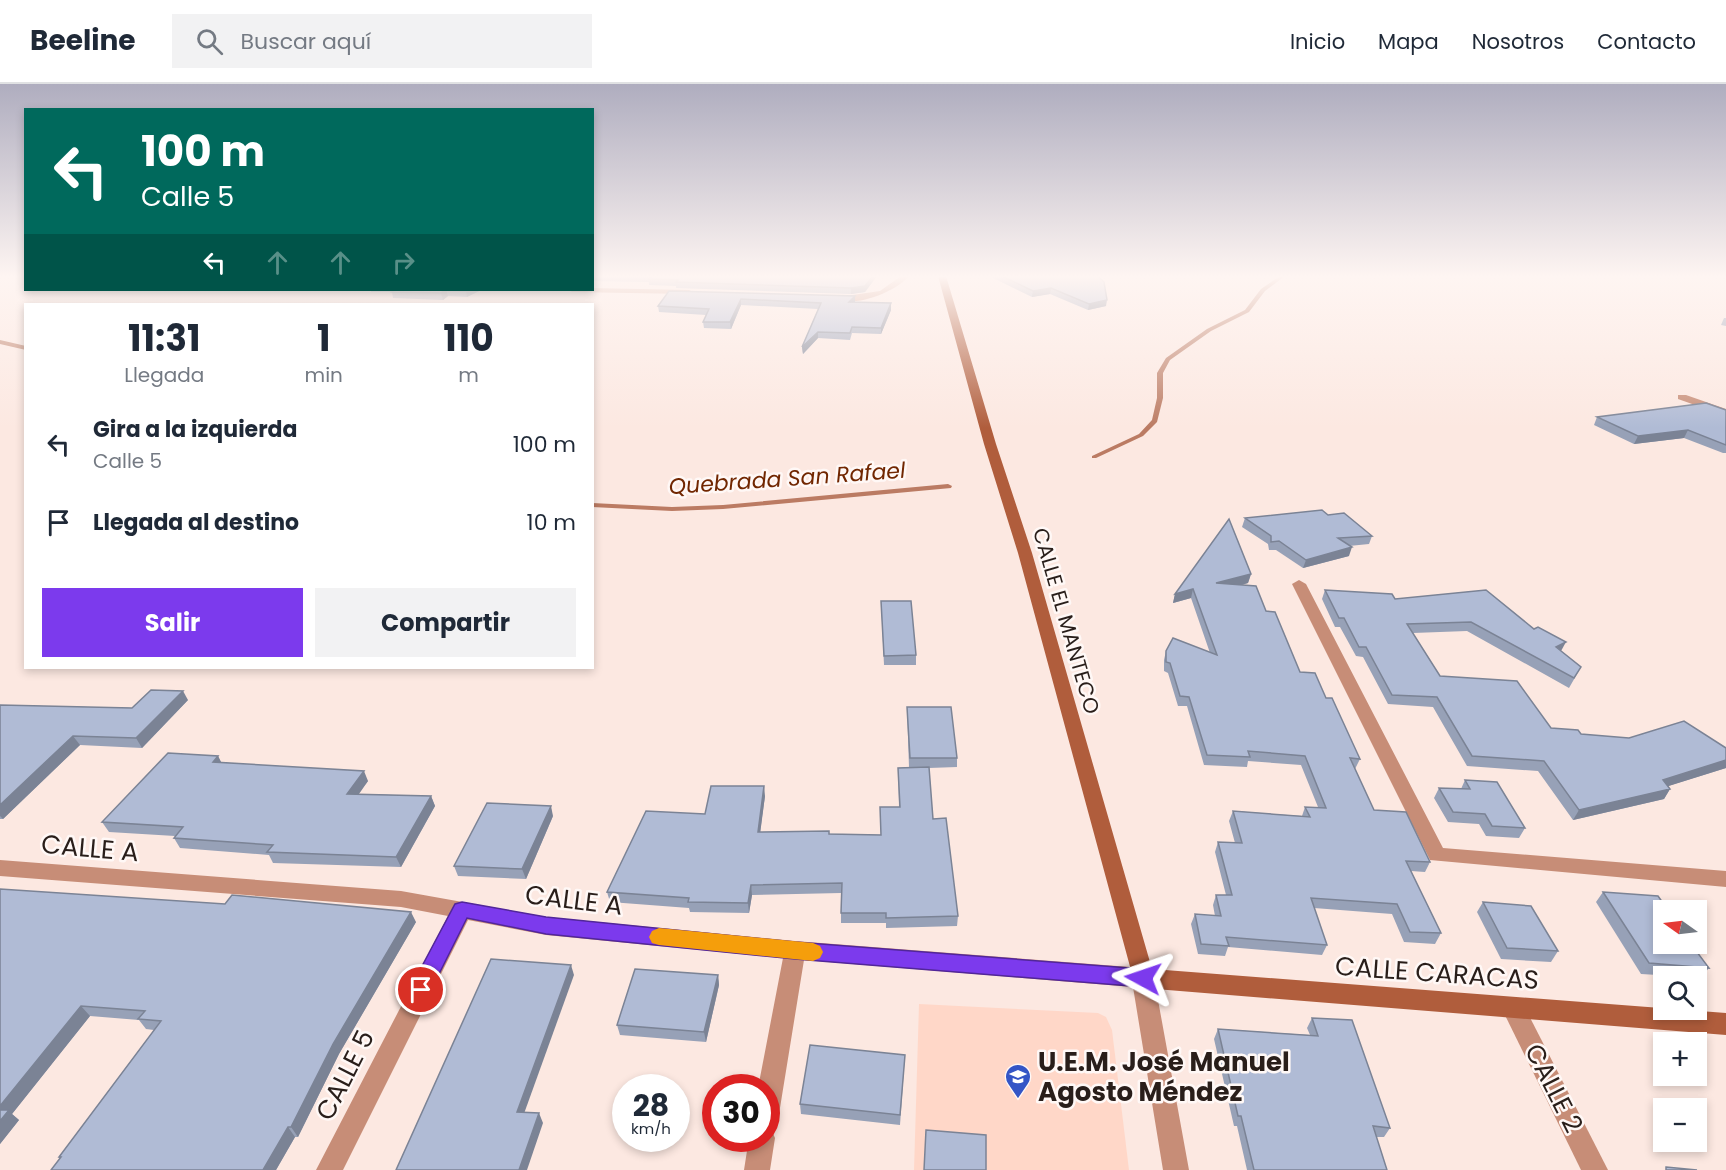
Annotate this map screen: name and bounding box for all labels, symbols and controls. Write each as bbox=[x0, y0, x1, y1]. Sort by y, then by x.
search box bbox=[172, 14, 592, 68]
text: Beeline bbox=[30, 21, 136, 60]
icon: search bbox=[193, 25, 226, 58]
text: Buscar aquí bbox=[241, 26, 371, 57]
text: Inicio bbox=[1290, 27, 1345, 56]
text: Mapa bbox=[1378, 27, 1439, 56]
text: Nosotros bbox=[1472, 27, 1564, 56]
text: Contacto bbox=[1597, 27, 1696, 56]
text: 100 m bbox=[141, 122, 265, 181]
icon: left bbox=[42, 132, 120, 210]
text: Calle 5 bbox=[141, 178, 234, 215]
icon: left bbox=[198, 246, 231, 279]
icon: ahead bbox=[261, 246, 294, 279]
icon: ahead bbox=[324, 246, 357, 279]
icon: right bbox=[387, 246, 420, 279]
text: 11:31 bbox=[128, 313, 201, 364]
text: 1 bbox=[317, 313, 331, 364]
text: 110 bbox=[443, 313, 494, 364]
text: Llegada bbox=[124, 361, 204, 389]
text: min bbox=[305, 361, 343, 389]
text: m bbox=[458, 361, 479, 389]
text: Gira a la izquierda bbox=[93, 414, 297, 445]
icon: left bbox=[42, 428, 75, 461]
text: 100 m bbox=[513, 429, 576, 460]
text: Calle 5 bbox=[93, 447, 162, 475]
water label: Quebrada San Rafael bbox=[668, 455, 907, 502]
icon: arrive bbox=[42, 506, 75, 539]
text: Llegada al destino bbox=[93, 507, 299, 538]
text: 10 m bbox=[527, 507, 576, 538]
street label: CALLE EL MANTECO bbox=[1026, 524, 1107, 717]
button: Salir bbox=[42, 588, 303, 657]
button: Compartir bbox=[315, 588, 576, 657]
street label: CALLE A bbox=[40, 826, 140, 870]
street label: CALLE A bbox=[523, 876, 625, 924]
north arrow bbox=[1653, 900, 1707, 954]
map controls bbox=[1653, 900, 1707, 1152]
position arrow bbox=[1111, 946, 1175, 1010]
street label: CALLE CARACAS bbox=[1334, 948, 1540, 998]
pin bbox=[395, 964, 446, 1015]
button: search bbox=[1653, 966, 1707, 1020]
icon: arrive bbox=[404, 973, 437, 1006]
street label: CALLE 5 bbox=[307, 1024, 383, 1126]
button: + bbox=[1653, 1032, 1707, 1086]
street label: CALLE 2 bbox=[1516, 1037, 1592, 1139]
place label: U.E.M. José Manuel Agosto Méndez bbox=[1038, 1044, 1290, 1110]
school or university icon: U.E.M. José Manuel Agosto Méndez bbox=[1003, 1062, 1033, 1100]
speed limit sign: 30 bbox=[702, 1074, 780, 1152]
text: 28 bbox=[633, 1084, 669, 1127]
button: − bbox=[1653, 1098, 1707, 1152]
text: km/h bbox=[631, 1118, 671, 1139]

